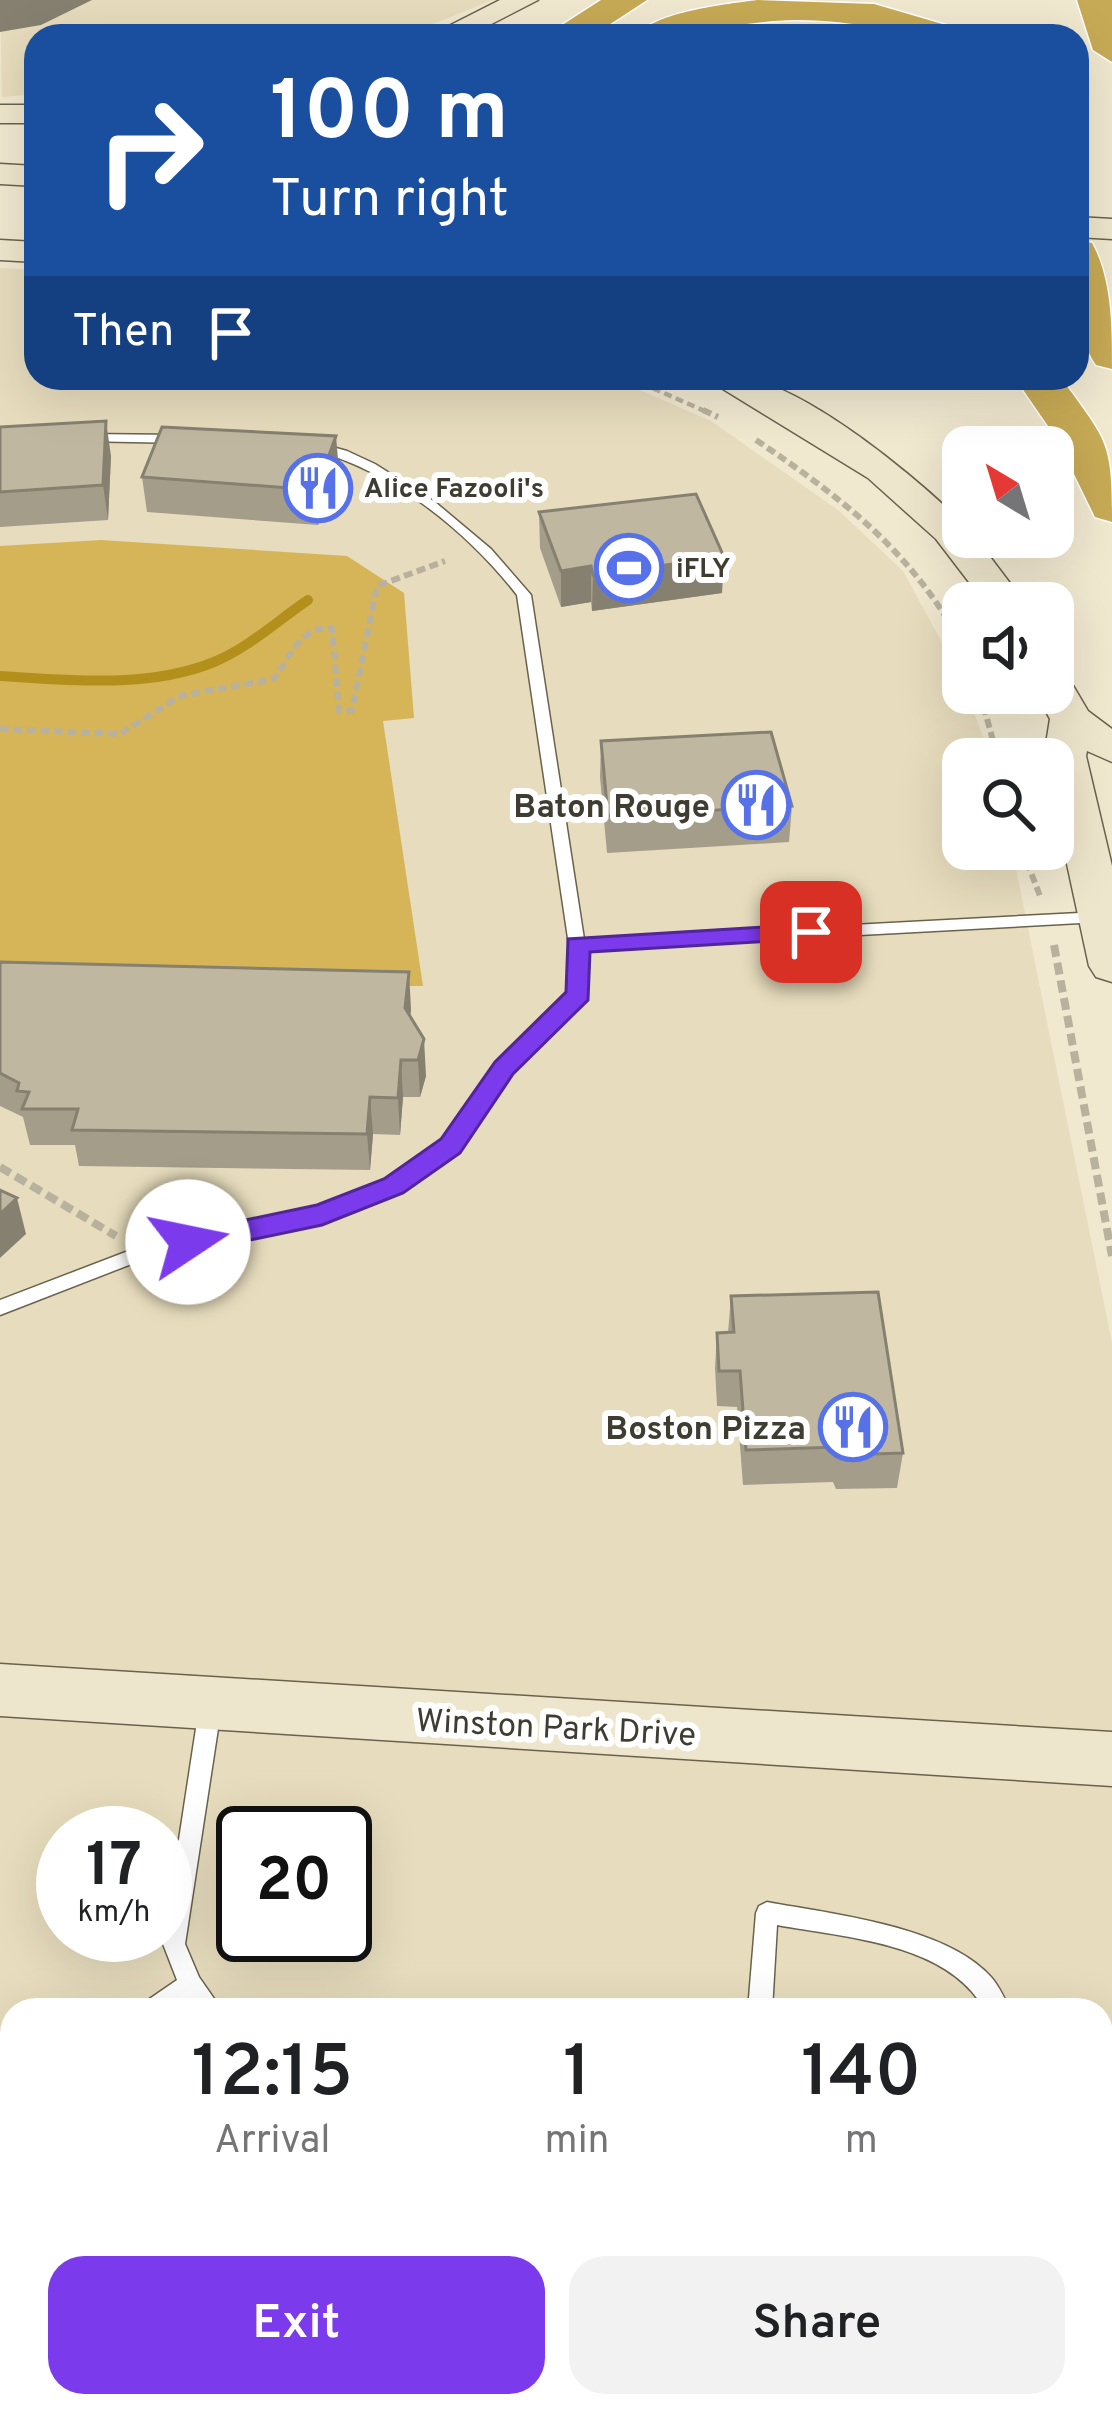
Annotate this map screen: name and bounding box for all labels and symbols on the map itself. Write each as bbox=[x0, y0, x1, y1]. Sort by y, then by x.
north arrow bbox=[942, 426, 1074, 558]
restaurant icon: Alice Fazooli's bbox=[283, 453, 353, 523]
place label: Alice Fazooli's bbox=[364, 473, 544, 507]
sports icon: iFLY bbox=[594, 533, 664, 603]
place label: iFLY bbox=[676, 553, 730, 587]
restaurant icon: Baton Rouge bbox=[721, 770, 791, 840]
place label: Baton Rouge bbox=[513, 788, 710, 830]
pin bbox=[760, 881, 862, 983]
position arrow bbox=[125, 1179, 251, 1305]
restaurant icon: Boston Pizza bbox=[818, 1392, 888, 1462]
place label: Boston Pizza bbox=[605, 1410, 806, 1452]
street label: Winston Park Drive bbox=[415, 1702, 697, 1758]
speed limit sign: 20 bbox=[216, 1806, 372, 1962]

